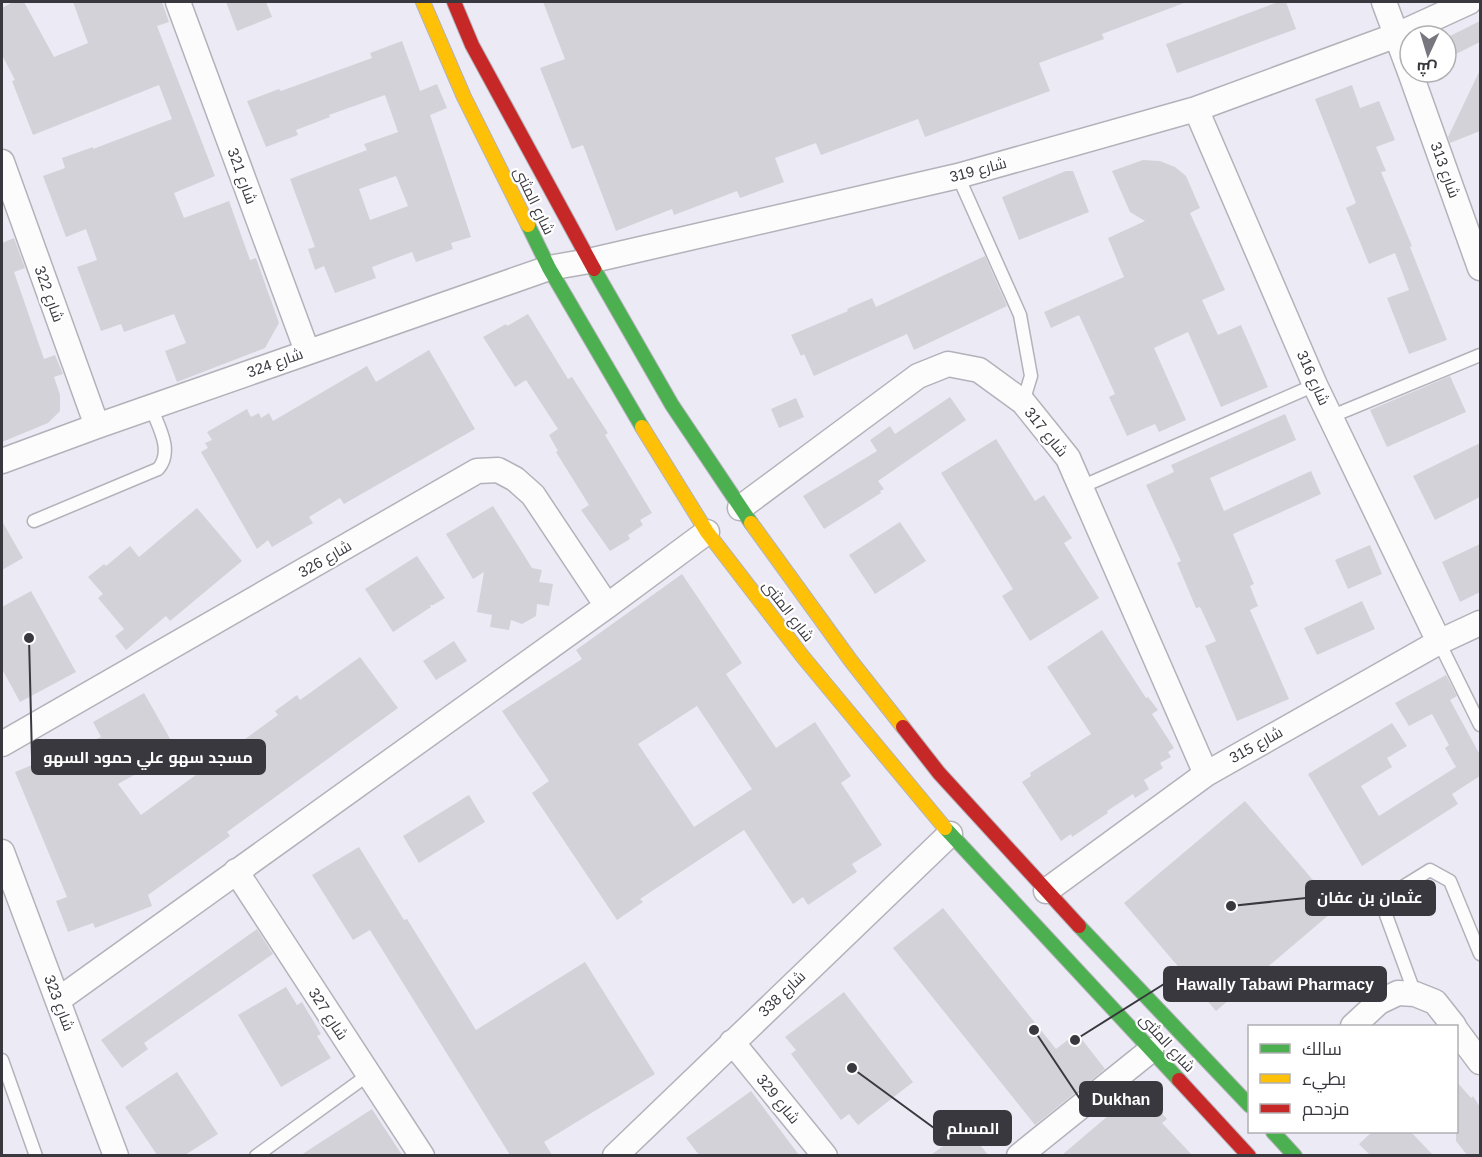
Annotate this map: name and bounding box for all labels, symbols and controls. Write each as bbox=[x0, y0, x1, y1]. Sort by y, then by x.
north arrow bbox=[1398, 24, 1458, 84]
text: ش bbox=[1416, 58, 1438, 78]
street label: شارع 313 bbox=[1425, 140, 1463, 201]
street label: شارع 321 bbox=[222, 146, 260, 207]
street label: شارع 319 bbox=[948, 154, 1009, 188]
street label: شارع المثنى bbox=[508, 164, 558, 238]
street label: شارع 322 bbox=[29, 264, 67, 325]
street label: شارع 324 bbox=[245, 345, 306, 383]
street label: شارع 316 bbox=[1291, 348, 1333, 409]
street label: شارع 317 bbox=[1019, 404, 1071, 462]
street label: شارع 326 bbox=[295, 537, 356, 583]
street label: شارع المثنى bbox=[757, 577, 817, 646]
street label: شارع 315 bbox=[1226, 723, 1287, 769]
callout: مسجد سهو علي حمود السهو bbox=[32, 740, 265, 774]
text: مسجد سهو علي حمود السهو bbox=[43, 749, 253, 770]
callout: عثمان بن عفان bbox=[1306, 881, 1435, 915]
text: عثمان بن عفان bbox=[1317, 889, 1423, 907]
street label: شارع 338 bbox=[755, 967, 811, 1022]
callout: Hawally Tabawi Pharmacy bbox=[1164, 967, 1386, 1001]
street label: شارع 323 bbox=[38, 973, 78, 1034]
text: Hawally Tabawi Pharmacy bbox=[1176, 976, 1374, 993]
street label: شارع 327 bbox=[303, 985, 351, 1044]
street label: شارع المثنى bbox=[1134, 1010, 1198, 1077]
legend bbox=[1248, 1025, 1458, 1133]
text: سالك bbox=[1302, 1039, 1342, 1059]
text: بطيء bbox=[1302, 1069, 1346, 1093]
street label: شارع 329 bbox=[751, 1071, 803, 1129]
callout: Dukhan bbox=[1080, 1082, 1162, 1116]
text: Dukhan bbox=[1092, 1091, 1150, 1108]
text: مزدحم bbox=[1302, 1099, 1350, 1121]
callout: المسلم bbox=[934, 1111, 1011, 1145]
text: المسلم bbox=[946, 1120, 1000, 1140]

